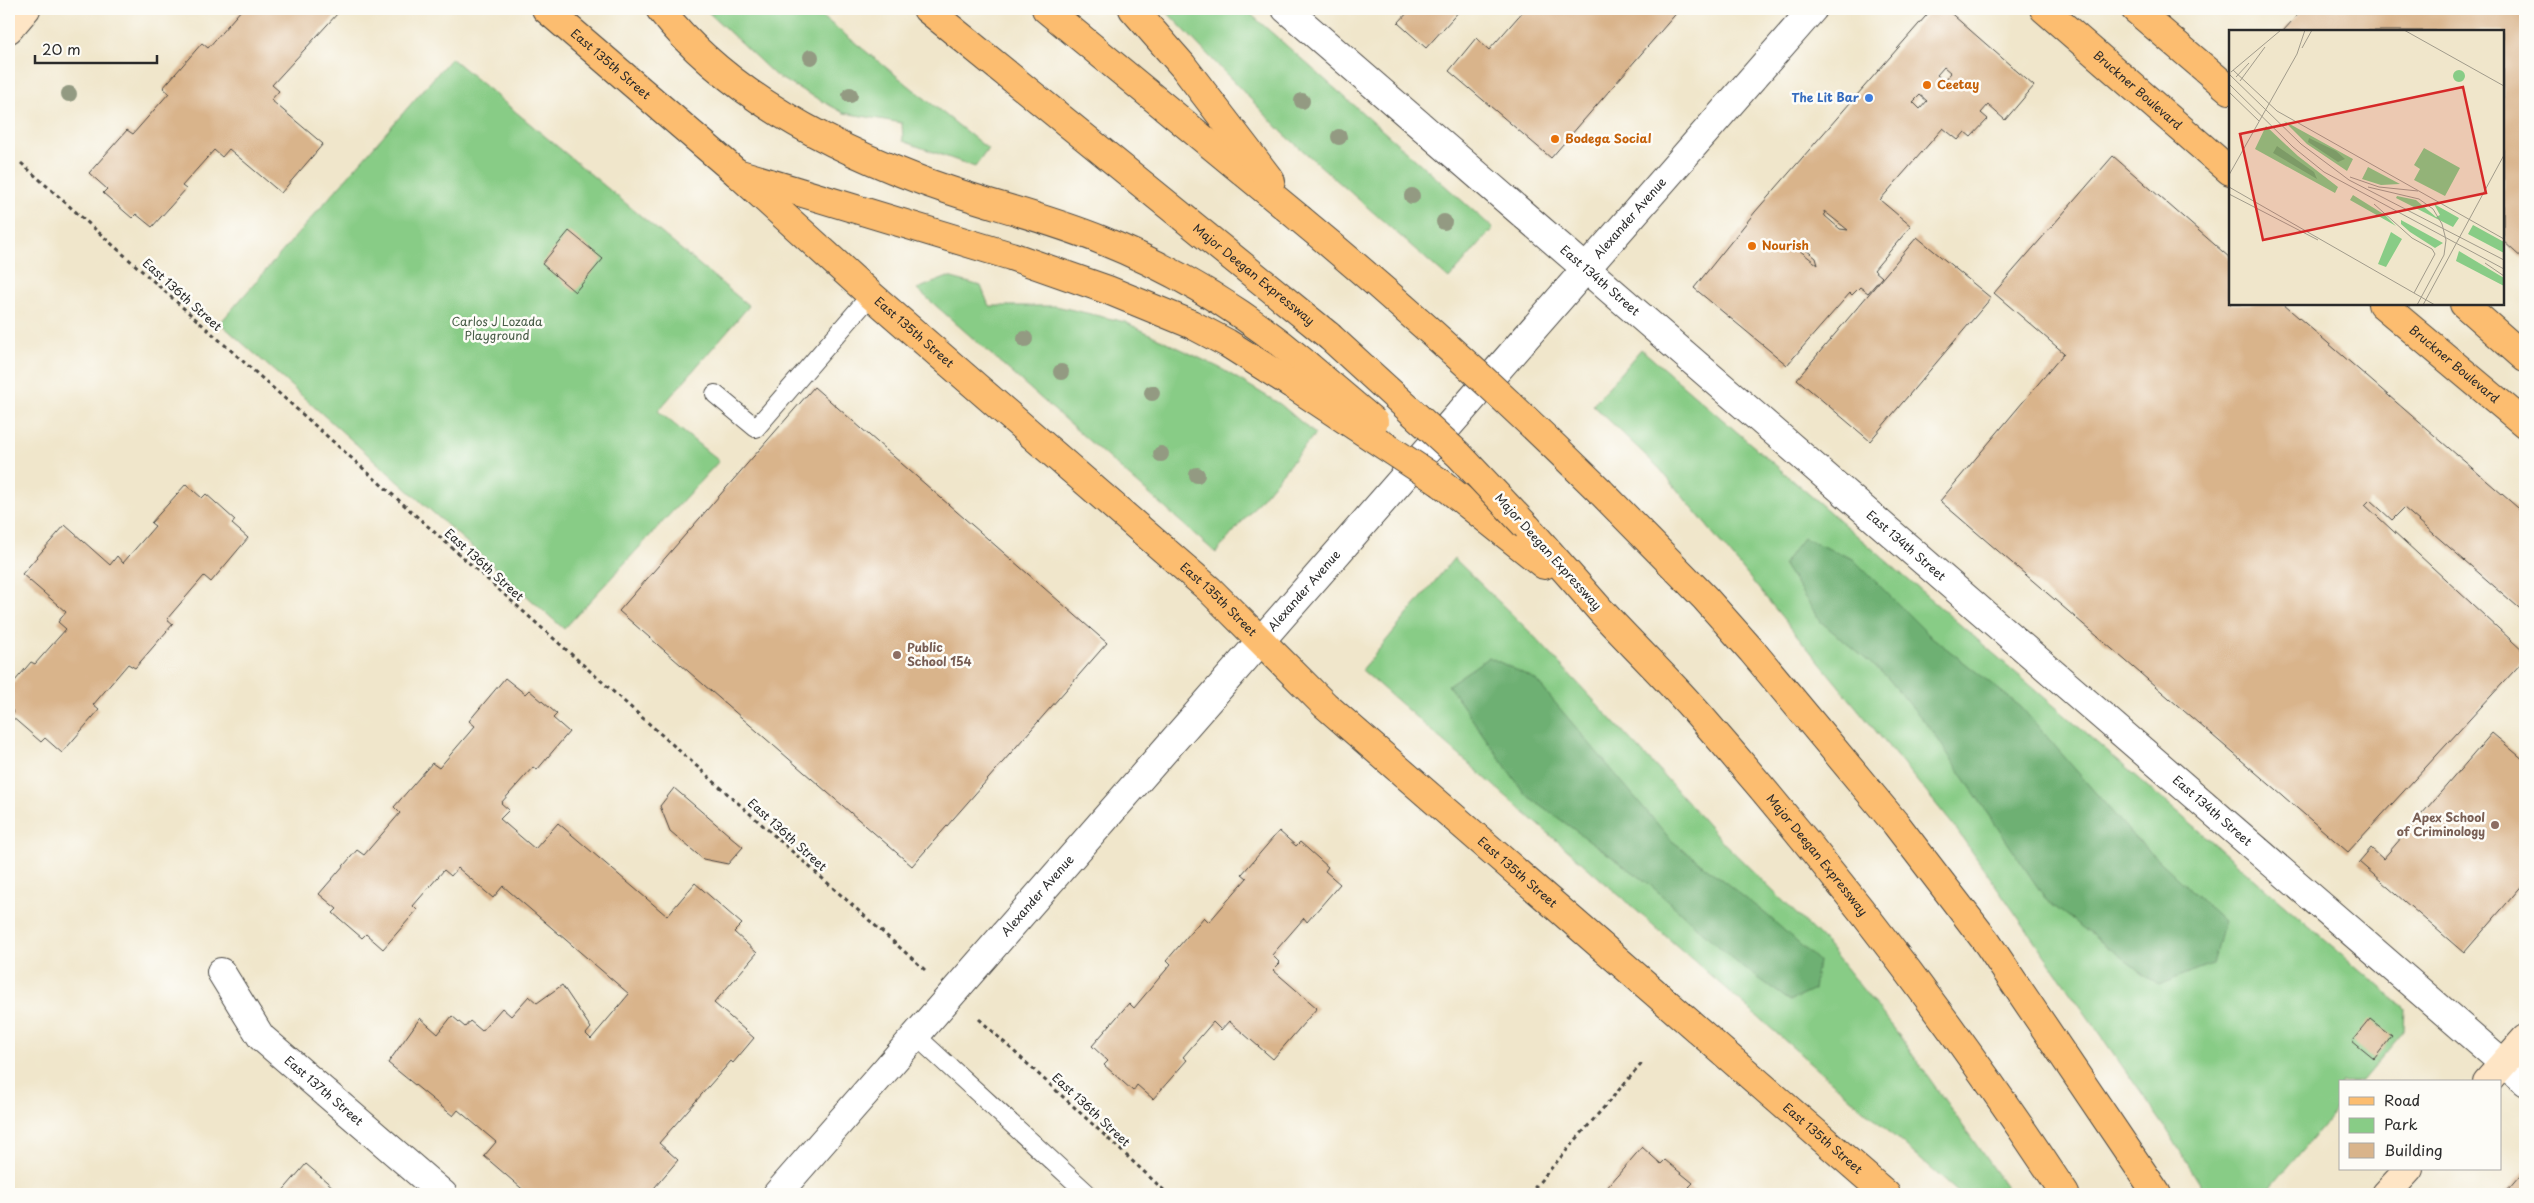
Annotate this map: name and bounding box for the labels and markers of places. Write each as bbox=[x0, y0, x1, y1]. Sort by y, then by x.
place label: Ceetay bbox=[1937, 75, 1979, 93]
marker: Ceetay bbox=[1921, 79, 1933, 91]
place label: The Lit Bar bbox=[1792, 88, 1860, 106]
marker: The Lit Bar bbox=[1863, 92, 1875, 104]
place label: Bodega Social bbox=[1565, 129, 1652, 147]
marker: Bodega Social bbox=[1549, 133, 1561, 145]
place label: Nourish bbox=[1762, 236, 1809, 254]
marker: Nourish bbox=[1746, 240, 1758, 252]
place label: Public School 154 bbox=[907, 638, 972, 670]
marker: Public School 154 bbox=[891, 649, 903, 661]
place label: Apex School of Criminology bbox=[2397, 808, 2485, 840]
marker: Apex School of Criminology bbox=[2489, 819, 2501, 831]

